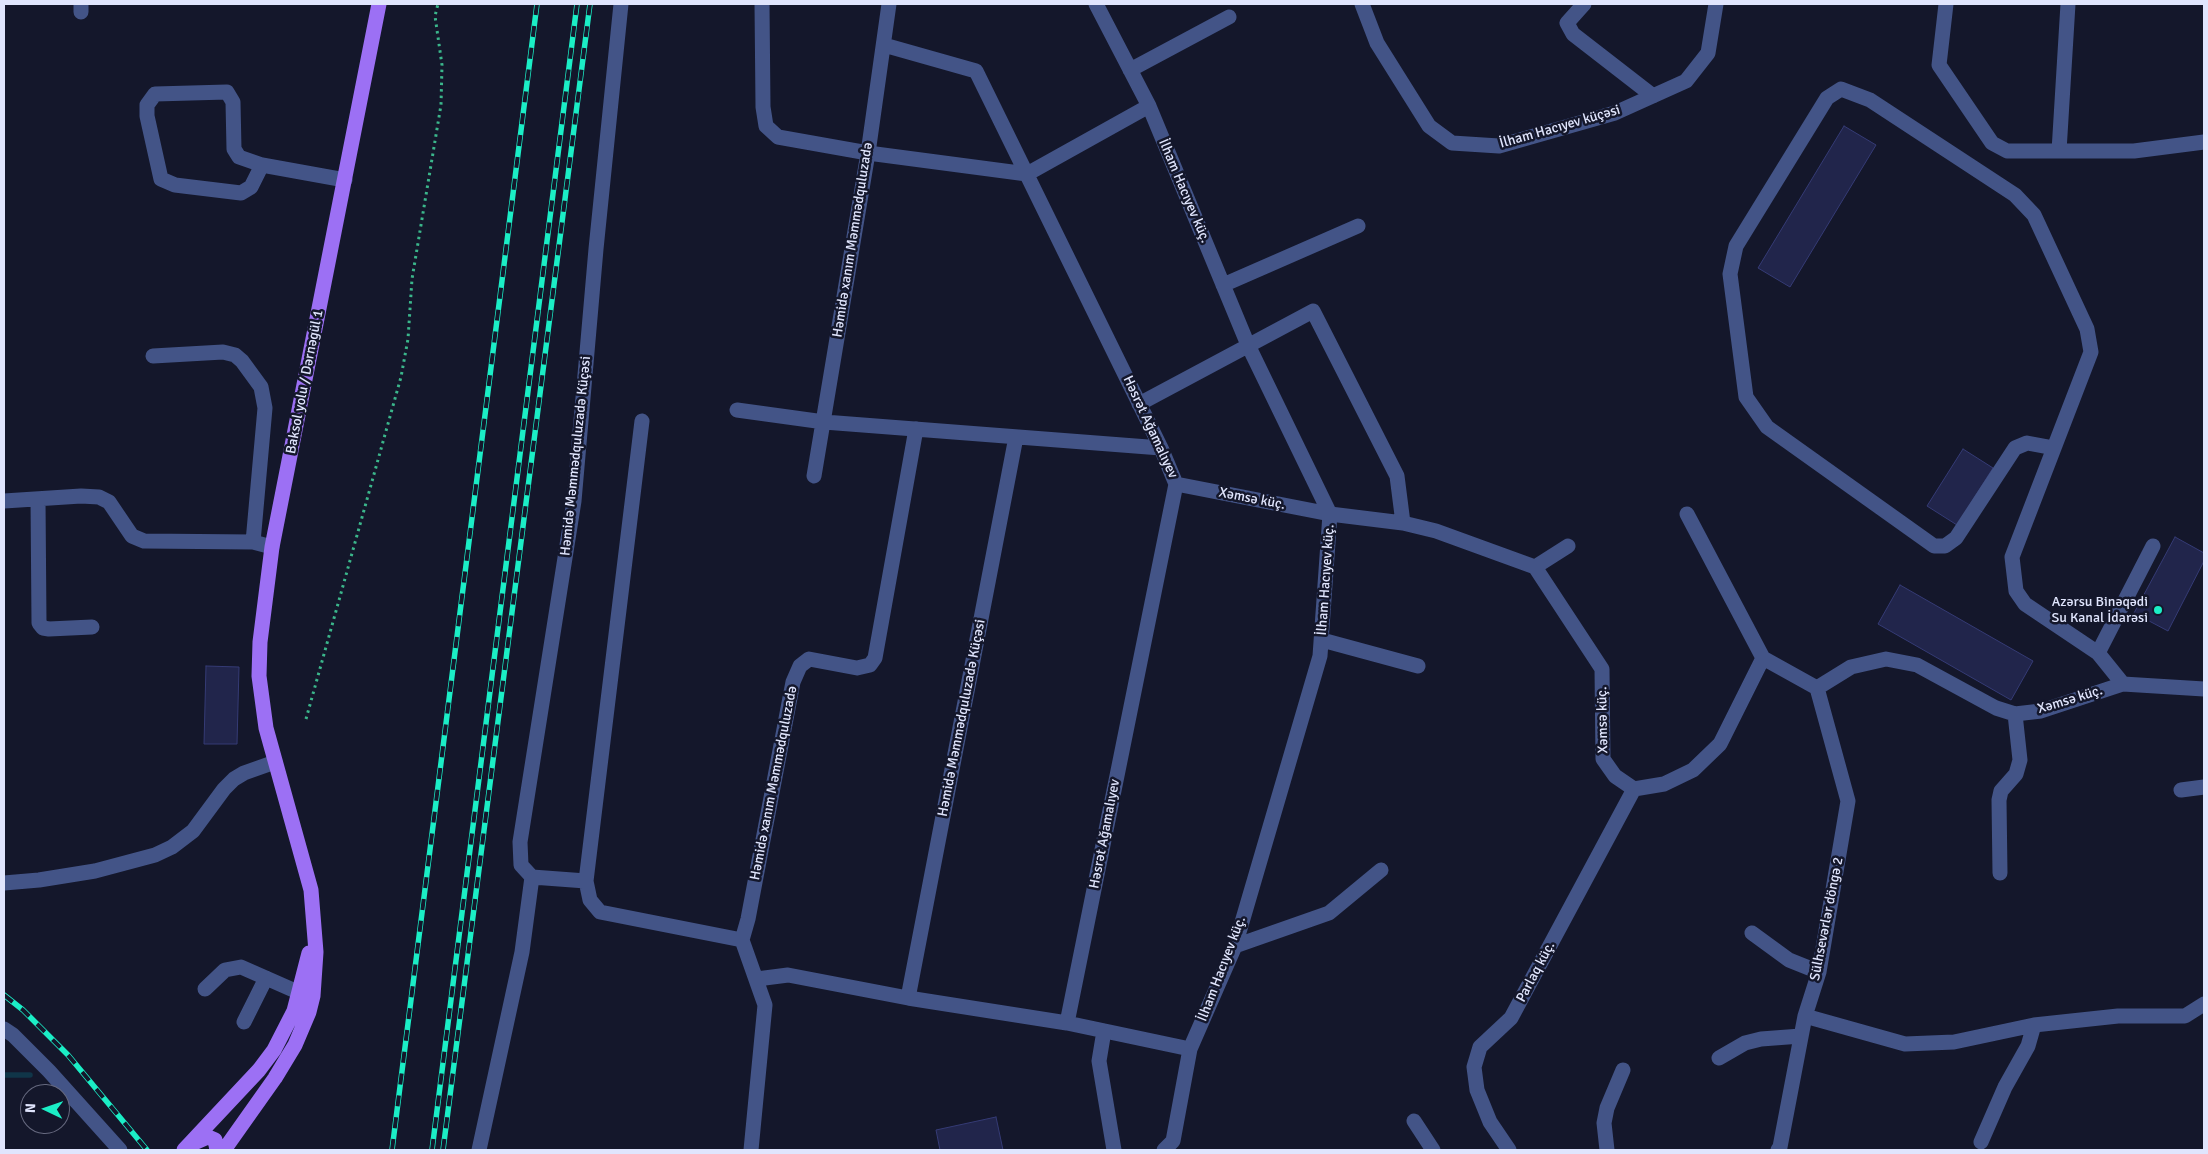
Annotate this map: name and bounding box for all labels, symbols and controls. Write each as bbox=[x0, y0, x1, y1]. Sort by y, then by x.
street label: İlham Hacıyev küçəsi bbox=[1498, 102, 1622, 152]
street label: İlham Hacıyev küç. bbox=[1154, 136, 1214, 246]
street label: Həmidə xanım Məmmədquluzadə bbox=[829, 141, 877, 339]
street label: Baksol yolu / Dərnəgül 1 bbox=[283, 309, 327, 455]
street label: Həmidə Məmmədquluzadə Küçəsi bbox=[557, 355, 595, 557]
street label: Həsrət Ağamalıyev bbox=[1119, 373, 1181, 481]
street label: Xəmsə küç. bbox=[1217, 484, 1287, 514]
street label: İlham Hacıyev küç. bbox=[1314, 524, 1338, 636]
place label: Azərsu Binəqədi Su Kanal İdarəsi bbox=[2051, 594, 2148, 626]
marker: Azərsu Binəqədi Su Kanal İdarəsi bbox=[2152, 604, 2164, 616]
street label: Həmidə Məmmədquluzadə Küçəsi bbox=[935, 618, 989, 818]
street label: Xəmsə küç. bbox=[2035, 682, 2105, 718]
street label: Həmidə xanım Məmmədquluzadə bbox=[747, 684, 801, 882]
street label: Xəmsə küç. bbox=[1594, 686, 1612, 754]
street label: Həsrət Ağamalıyev bbox=[1086, 778, 1124, 890]
street label: Sülhsevərlər döngə 2 bbox=[1807, 856, 1847, 982]
street label: İlham Hacıyev küç. bbox=[1194, 914, 1250, 1024]
street label: Parlaq küç. bbox=[1513, 939, 1559, 1005]
north arrow bbox=[20, 1084, 70, 1134]
text: N bbox=[22, 1103, 39, 1114]

